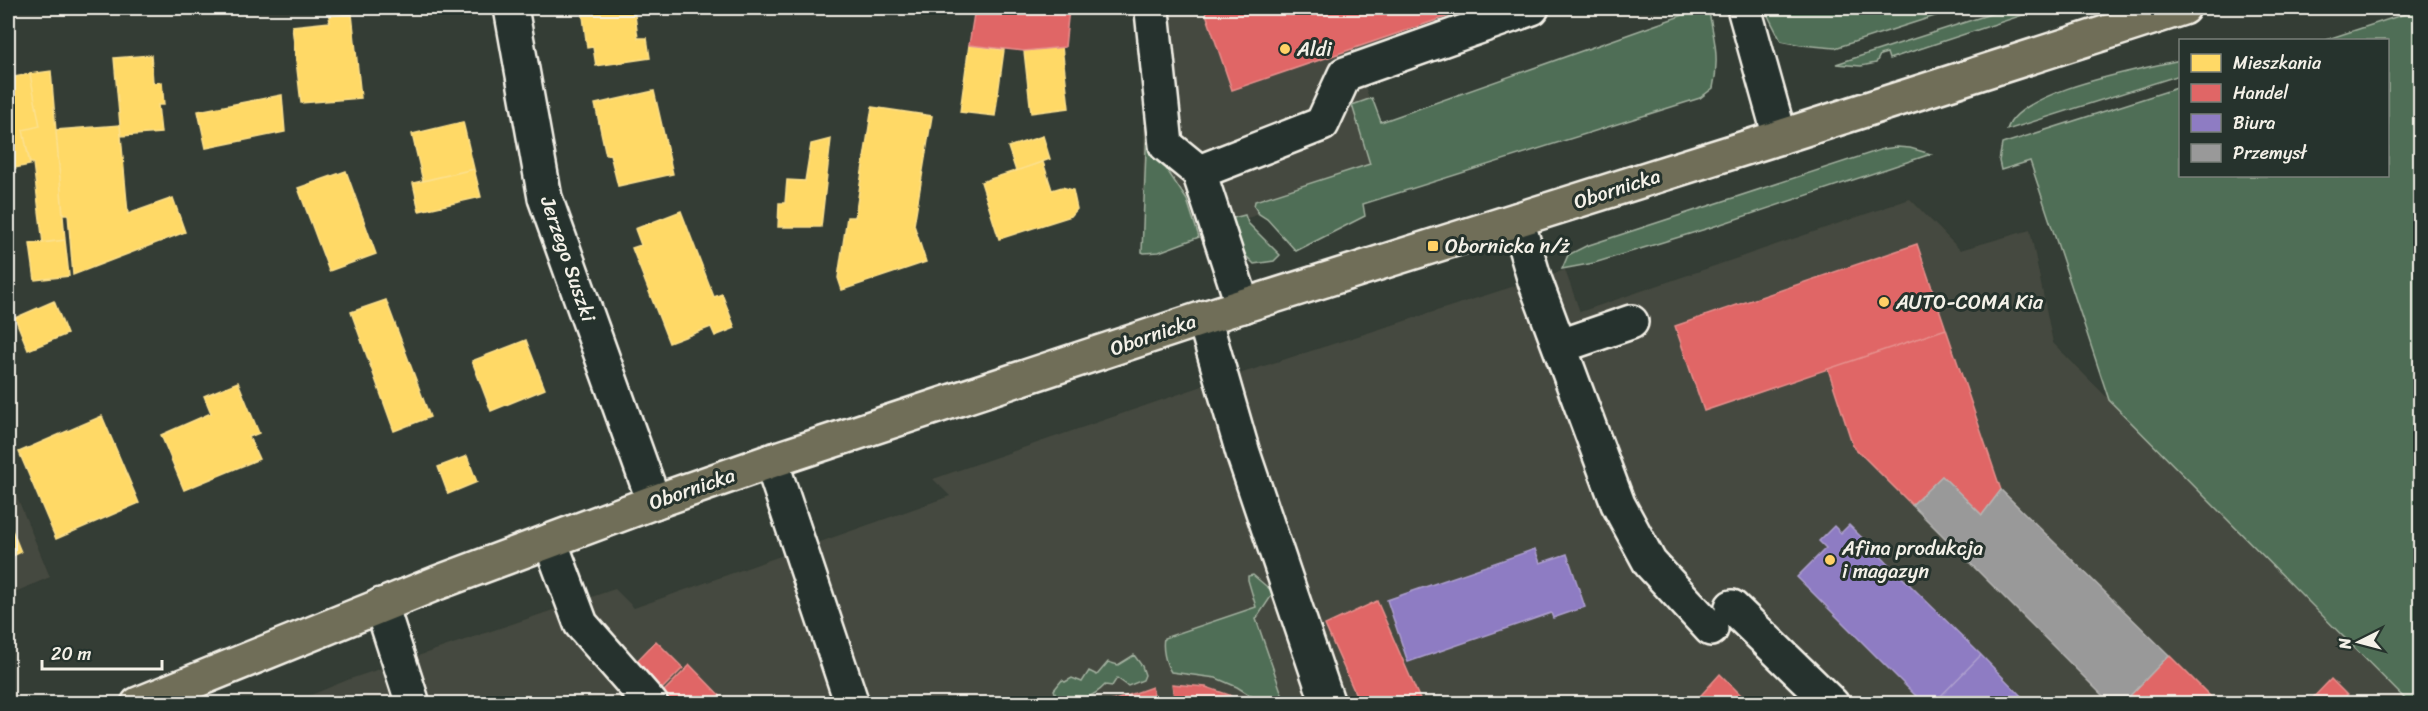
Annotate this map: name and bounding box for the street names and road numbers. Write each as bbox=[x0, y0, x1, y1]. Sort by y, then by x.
street label: Obornicka bbox=[1569, 159, 1665, 219]
street label: Jerzego Suszki bbox=[530, 190, 606, 328]
street label: Obornicka bbox=[1105, 304, 1201, 366]
street label: Obornicka bbox=[644, 458, 740, 520]

